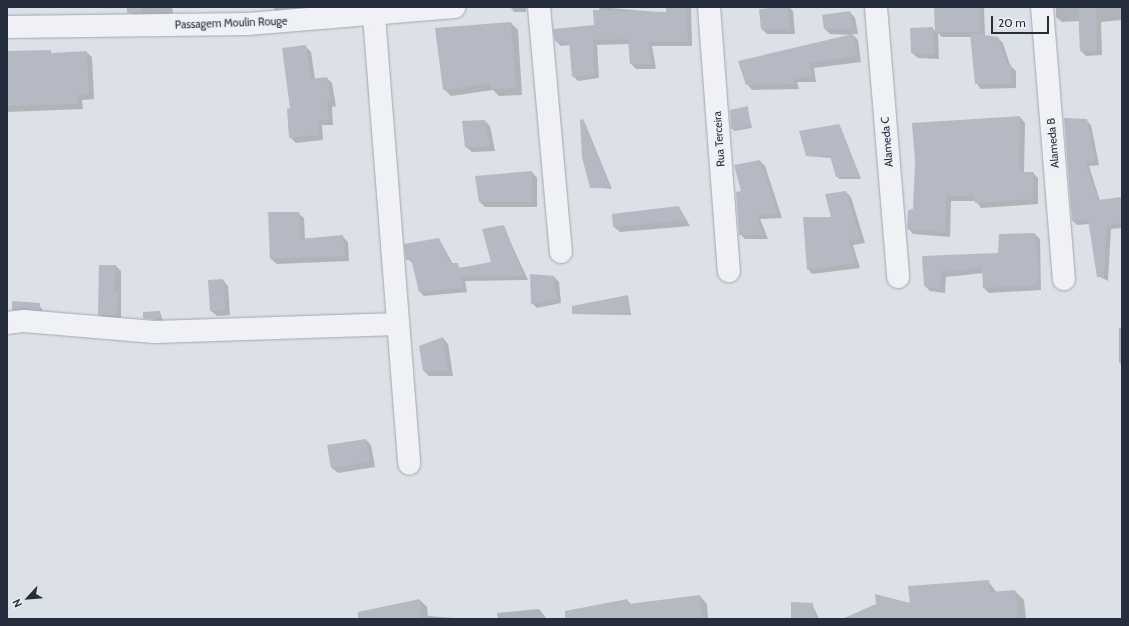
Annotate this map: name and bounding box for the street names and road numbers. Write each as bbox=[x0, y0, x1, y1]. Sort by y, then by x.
street label: Passagem Moulin Rouge bbox=[175, 14, 287, 32]
street label: Rua Terceira bbox=[710, 111, 728, 167]
street label: Alameda C bbox=[878, 116, 896, 168]
street label: Alameda B bbox=[1044, 117, 1062, 169]

